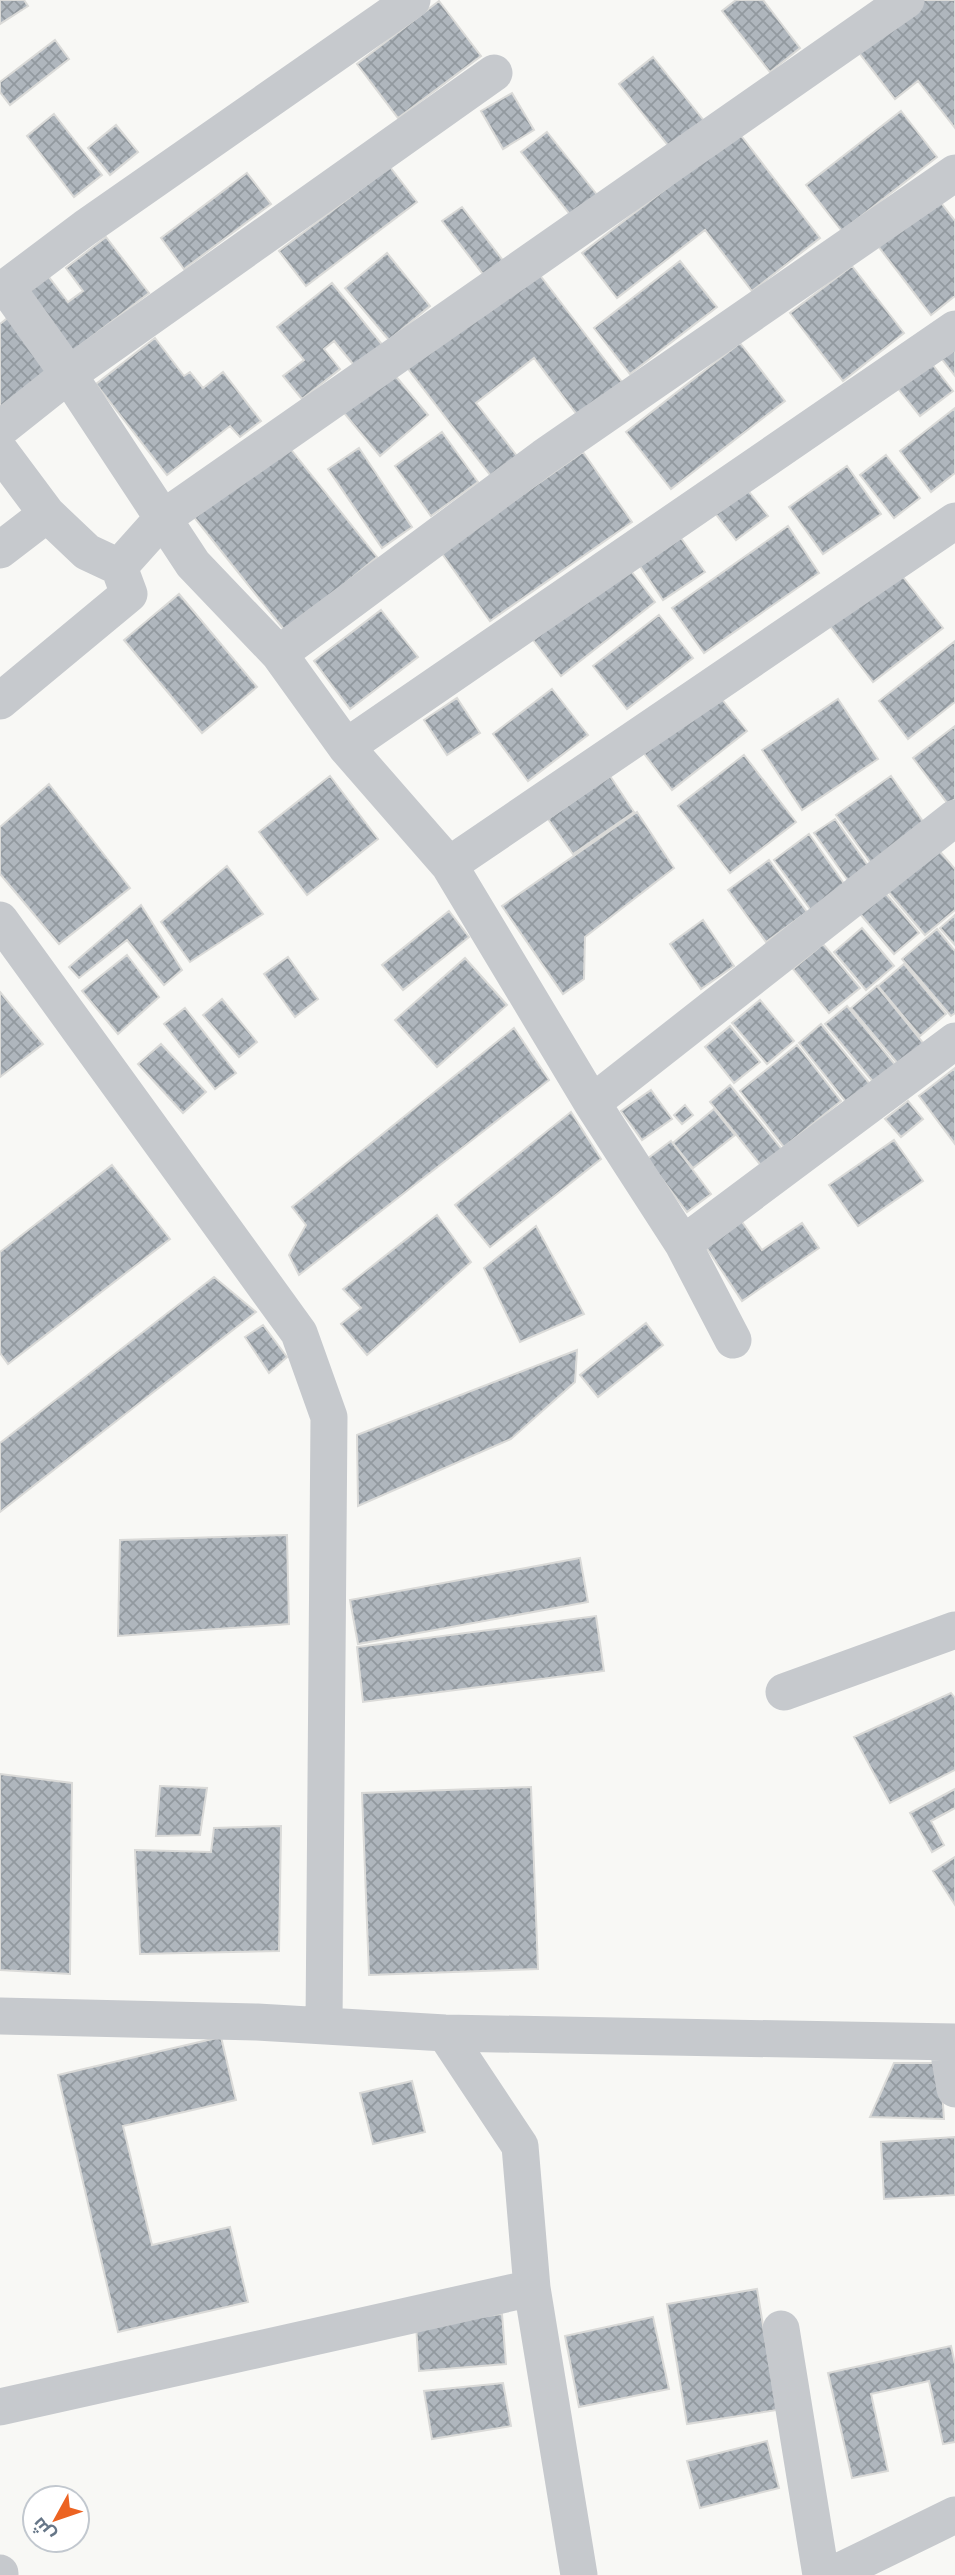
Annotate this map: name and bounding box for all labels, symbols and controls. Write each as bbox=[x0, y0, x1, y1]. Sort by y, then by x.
north arrow bbox=[21, 2484, 91, 2554]
text: ش bbox=[26, 2513, 60, 2547]

